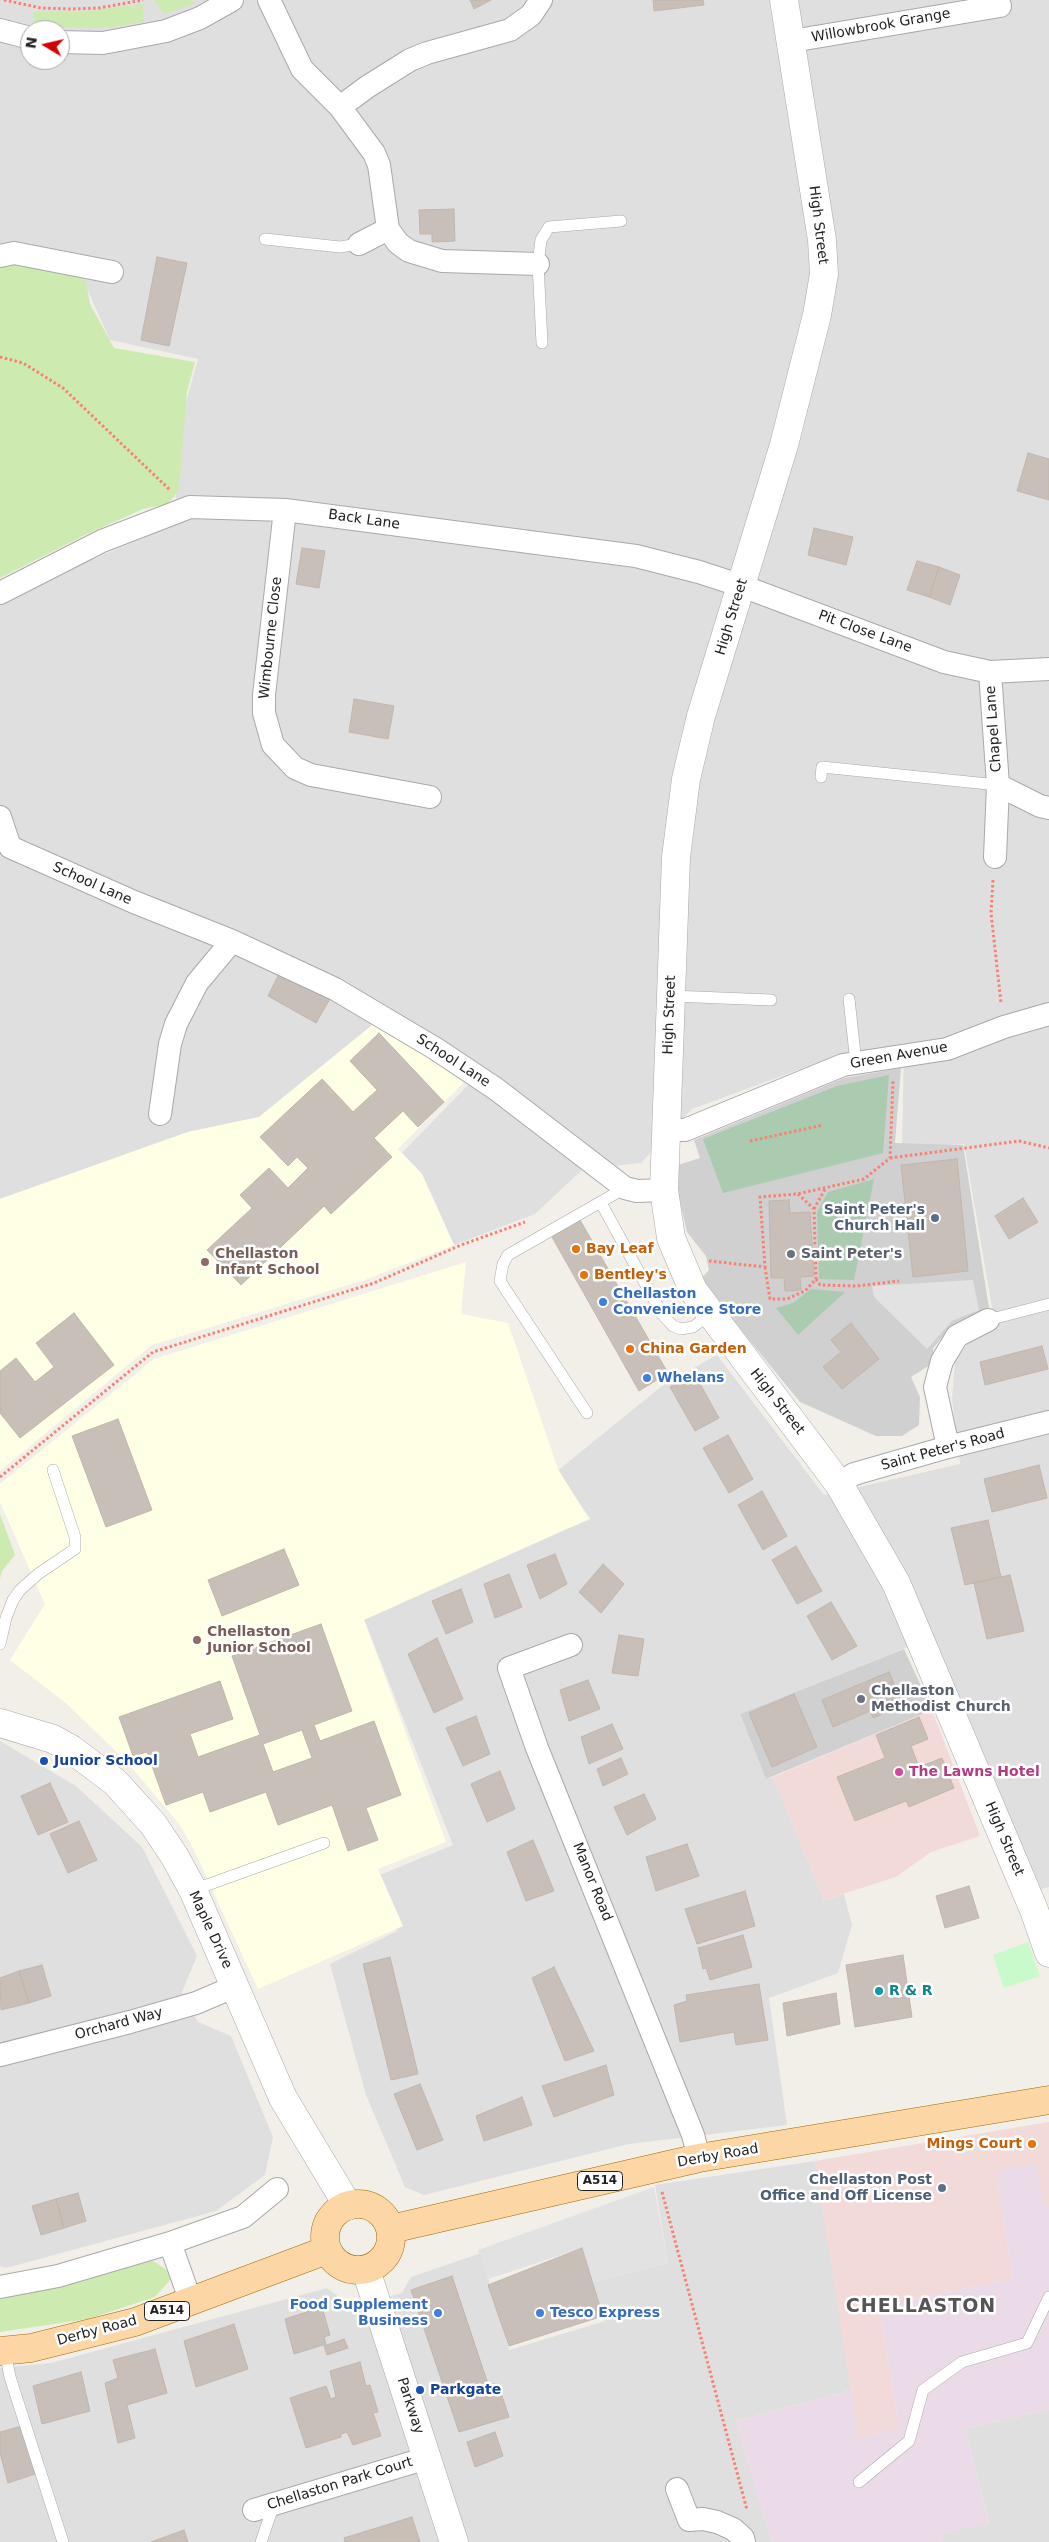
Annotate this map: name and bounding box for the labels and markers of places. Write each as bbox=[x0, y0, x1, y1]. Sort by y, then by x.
place label: Saint Peter's Church Hall bbox=[824, 1202, 925, 1234]
marker: Saint Peter's Church Hall bbox=[929, 1212, 941, 1224]
place label: Bay Leaf bbox=[586, 1241, 654, 1257]
marker: Bay Leaf bbox=[570, 1243, 582, 1255]
place label: Chellaston Infant School bbox=[215, 1246, 320, 1278]
place label: Saint Peter's bbox=[801, 1246, 902, 1262]
marker: Saint Peter's bbox=[785, 1248, 797, 1260]
marker: Chellaston Infant School bbox=[199, 1256, 211, 1268]
place label: Bentley's bbox=[594, 1267, 667, 1283]
marker: Bentley's bbox=[578, 1269, 590, 1281]
place label: Chellaston Convenience Store bbox=[613, 1286, 761, 1318]
marker: Chellaston Convenience Store bbox=[597, 1296, 609, 1308]
place label: China Garden bbox=[640, 1341, 747, 1357]
marker: China Garden bbox=[624, 1343, 636, 1355]
place label: Whelans bbox=[657, 1370, 724, 1386]
marker: Whelans bbox=[641, 1372, 653, 1384]
place label: Chellaston Junior School bbox=[207, 1624, 311, 1656]
marker: Chellaston Junior School bbox=[191, 1634, 203, 1646]
place label: Chellaston Methodist Church bbox=[871, 1683, 1011, 1715]
marker: Chellaston Methodist Church bbox=[855, 1693, 867, 1705]
place label: Junior School bbox=[54, 1753, 158, 1769]
marker: Junior School bbox=[38, 1755, 50, 1767]
place label: The Lawns Hotel bbox=[909, 1764, 1040, 1780]
marker: The Lawns Hotel bbox=[893, 1766, 905, 1778]
place label: R & R bbox=[889, 1983, 933, 1999]
marker: R & R bbox=[873, 1985, 885, 1997]
place label: Mings Court bbox=[927, 2136, 1022, 2152]
marker: Mings Court bbox=[1026, 2138, 1038, 2150]
place label: Chellaston Post Office and Off License bbox=[760, 2172, 932, 2204]
marker: Chellaston Post Office and Off License bbox=[936, 2182, 948, 2194]
place label: Food Supplement Business bbox=[290, 2297, 428, 2330]
place label: Tesco Express bbox=[550, 2305, 660, 2321]
marker: Food Supplement Business bbox=[432, 2307, 444, 2319]
marker: Tesco Express bbox=[534, 2307, 546, 2319]
place label: Parkgate bbox=[430, 2382, 501, 2398]
marker: Parkgate bbox=[414, 2384, 426, 2396]

